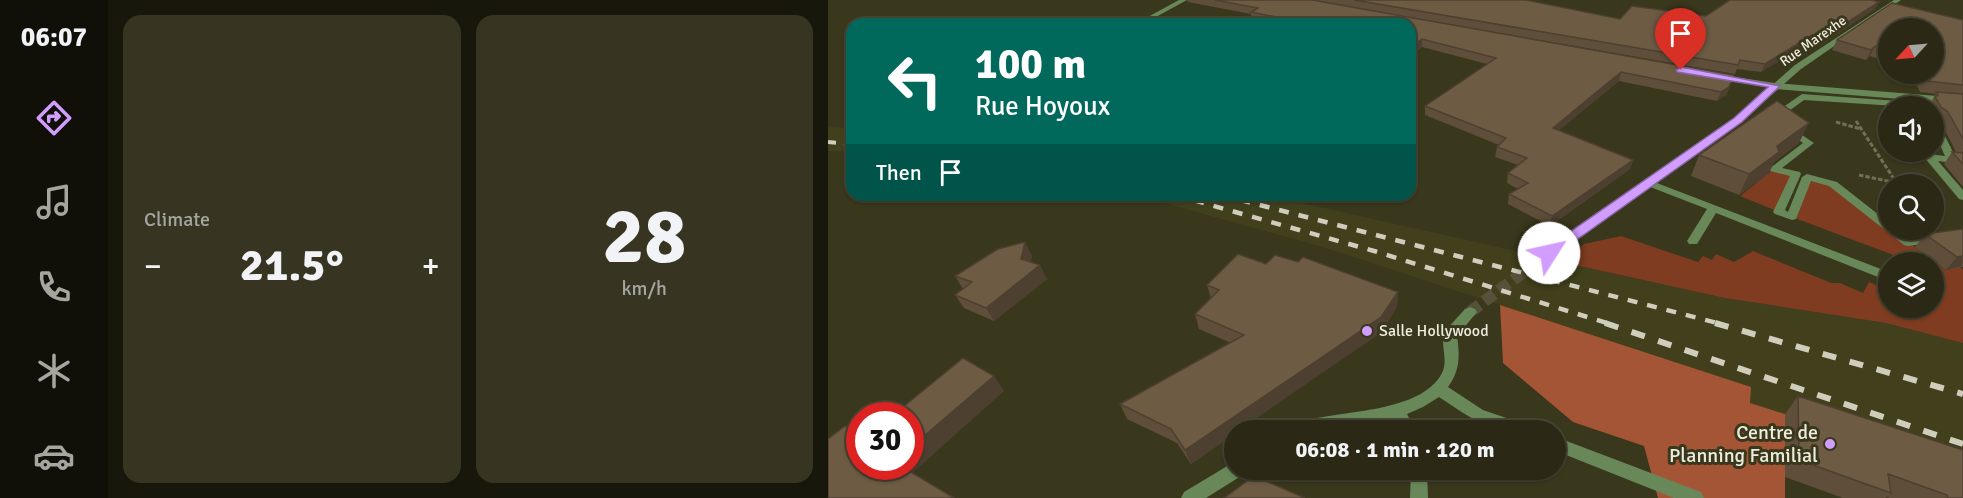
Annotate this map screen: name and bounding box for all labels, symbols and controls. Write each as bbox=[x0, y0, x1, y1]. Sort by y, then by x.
pin bbox=[1655, 8, 1706, 70]
street label: Rue Marexhe bbox=[1777, 12, 1849, 70]
icon: arrive bbox=[1664, 17, 1697, 50]
north arrow bbox=[1878, 18, 1944, 84]
map controls bbox=[1878, 18, 1944, 318]
text: 06:07 bbox=[21, 21, 87, 54]
text: 100 m bbox=[975, 39, 1086, 90]
icon: left bbox=[876, 42, 954, 120]
text: Rue Hoyoux bbox=[975, 90, 1110, 123]
button: sound bbox=[1878, 96, 1944, 162]
icon: directions bbox=[33, 97, 75, 139]
icon: arrive bbox=[934, 156, 967, 189]
text: Then bbox=[876, 159, 922, 186]
button: search bbox=[1878, 174, 1944, 240]
icon: music bbox=[33, 181, 75, 223]
text: 28 bbox=[602, 189, 686, 285]
text: Climate bbox=[144, 207, 210, 232]
position arrow bbox=[1517, 221, 1581, 285]
text: 21.5° bbox=[240, 238, 344, 293]
text: − bbox=[144, 246, 162, 287]
text: + bbox=[422, 246, 439, 287]
button: layers bbox=[1878, 252, 1944, 318]
icon: phone bbox=[33, 266, 75, 308]
text: km/h bbox=[622, 276, 667, 301]
place label: Salle Hollywood bbox=[1379, 321, 1489, 341]
marker: Salle Hollywood bbox=[1360, 324, 1374, 338]
icon: climate bbox=[33, 350, 75, 392]
speed limit sign: 30 bbox=[846, 402, 924, 480]
place label: Centre de Planning Familial bbox=[1669, 420, 1818, 468]
icon: car bbox=[33, 435, 75, 477]
text: 06:08 · 1 min · 120 m bbox=[1295, 436, 1495, 463]
marker: Centre de Planning Familial bbox=[1823, 437, 1837, 451]

